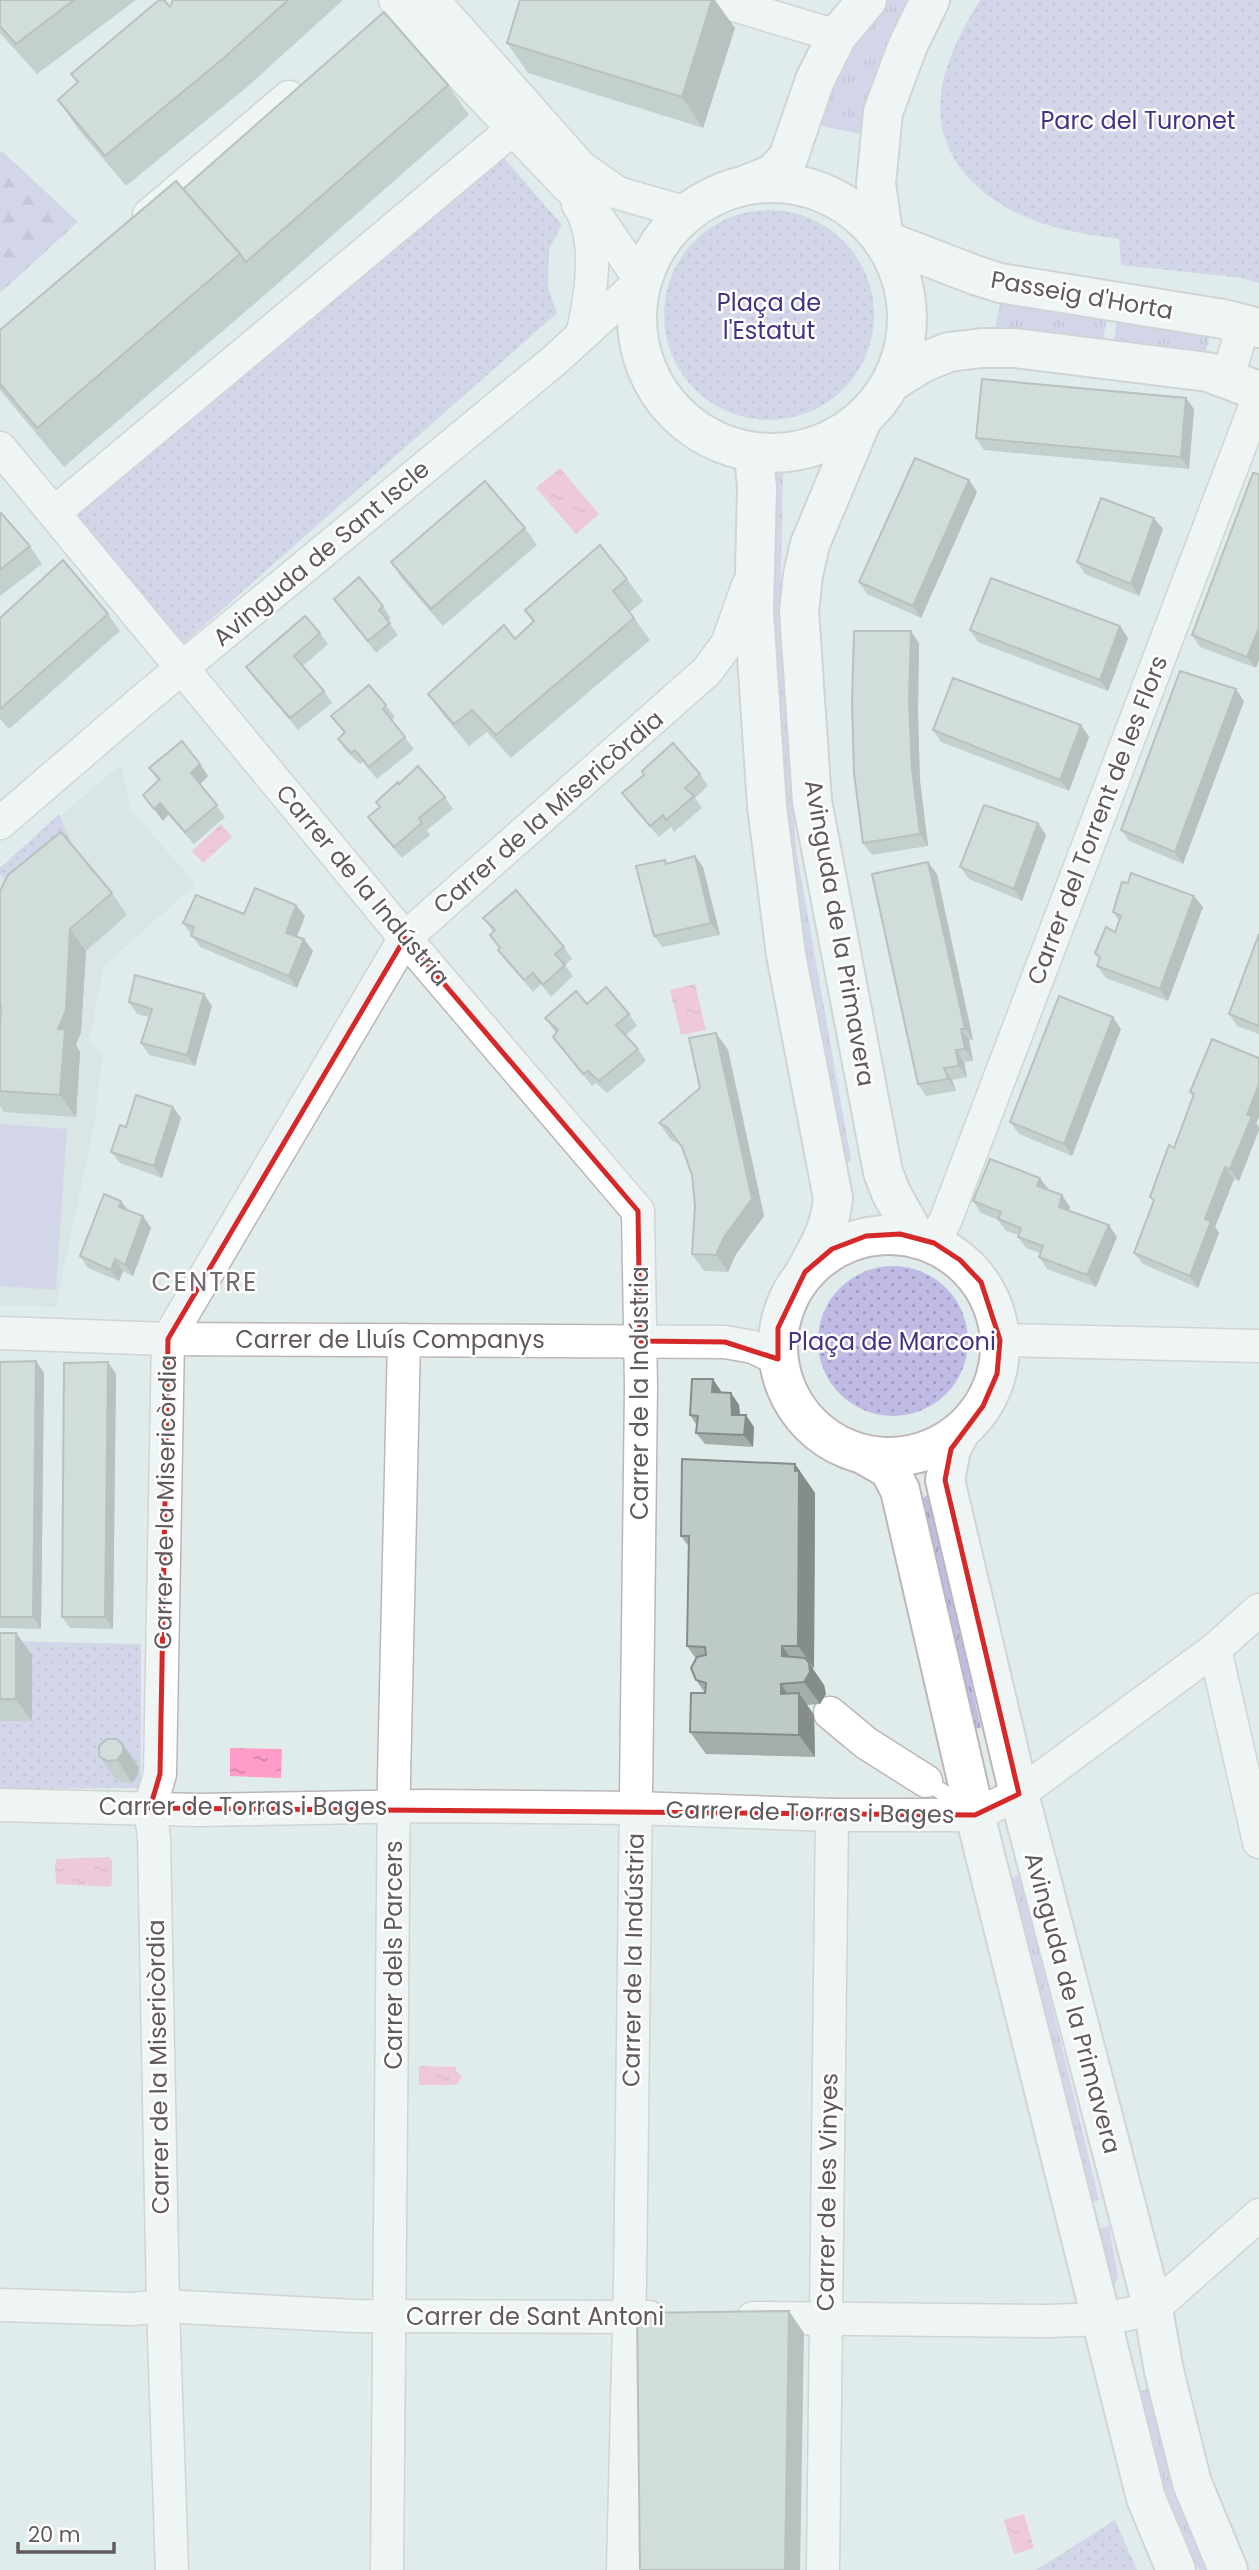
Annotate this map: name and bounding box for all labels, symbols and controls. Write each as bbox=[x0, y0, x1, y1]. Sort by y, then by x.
park label: Parc del Turonet bbox=[1040, 104, 1236, 137]
street label: Passeig d'Horta bbox=[988, 263, 1176, 327]
park label: Plaça de l'Estatut bbox=[717, 286, 821, 347]
street label: Avinguda de Sant Iscle bbox=[206, 452, 436, 654]
street label: Carrer del Torrent de les Flors bbox=[1019, 651, 1175, 989]
street label: Carrer de la Misericòrdia bbox=[426, 703, 670, 921]
street label: Carrer de la Indústria bbox=[269, 777, 457, 993]
street label: Avinguda de la Primavera bbox=[797, 777, 883, 1089]
district label: CENTRE bbox=[152, 1264, 258, 1300]
street label: Carrer de la Indústria bbox=[623, 1266, 656, 1520]
street label: Carrer de Lluís Companys bbox=[235, 1323, 545, 1356]
park label: Plaça de Marconi bbox=[788, 1325, 996, 1358]
street label: Carrer de la Misericòrdia bbox=[146, 1354, 184, 1650]
street label: Carrer de Torras i Bages bbox=[99, 1790, 387, 1823]
street label: Carrer de Torras i Bages bbox=[665, 1793, 955, 1831]
street label: Carrer de la Indústria bbox=[614, 1833, 652, 2087]
street label: Carrer dels Parcers bbox=[377, 1841, 410, 2069]
street label: Avinguda de la Primavera bbox=[1017, 1849, 1129, 2157]
street label: Carrer de la Misericòrdia bbox=[139, 1919, 177, 2215]
street label: Carrer de les Vinyes bbox=[808, 2072, 846, 2312]
street label: Carrer de Sant Antoni bbox=[406, 2300, 664, 2333]
scale bar bbox=[18, 2510, 114, 2554]
text: 20 m bbox=[28, 2520, 81, 2549]

